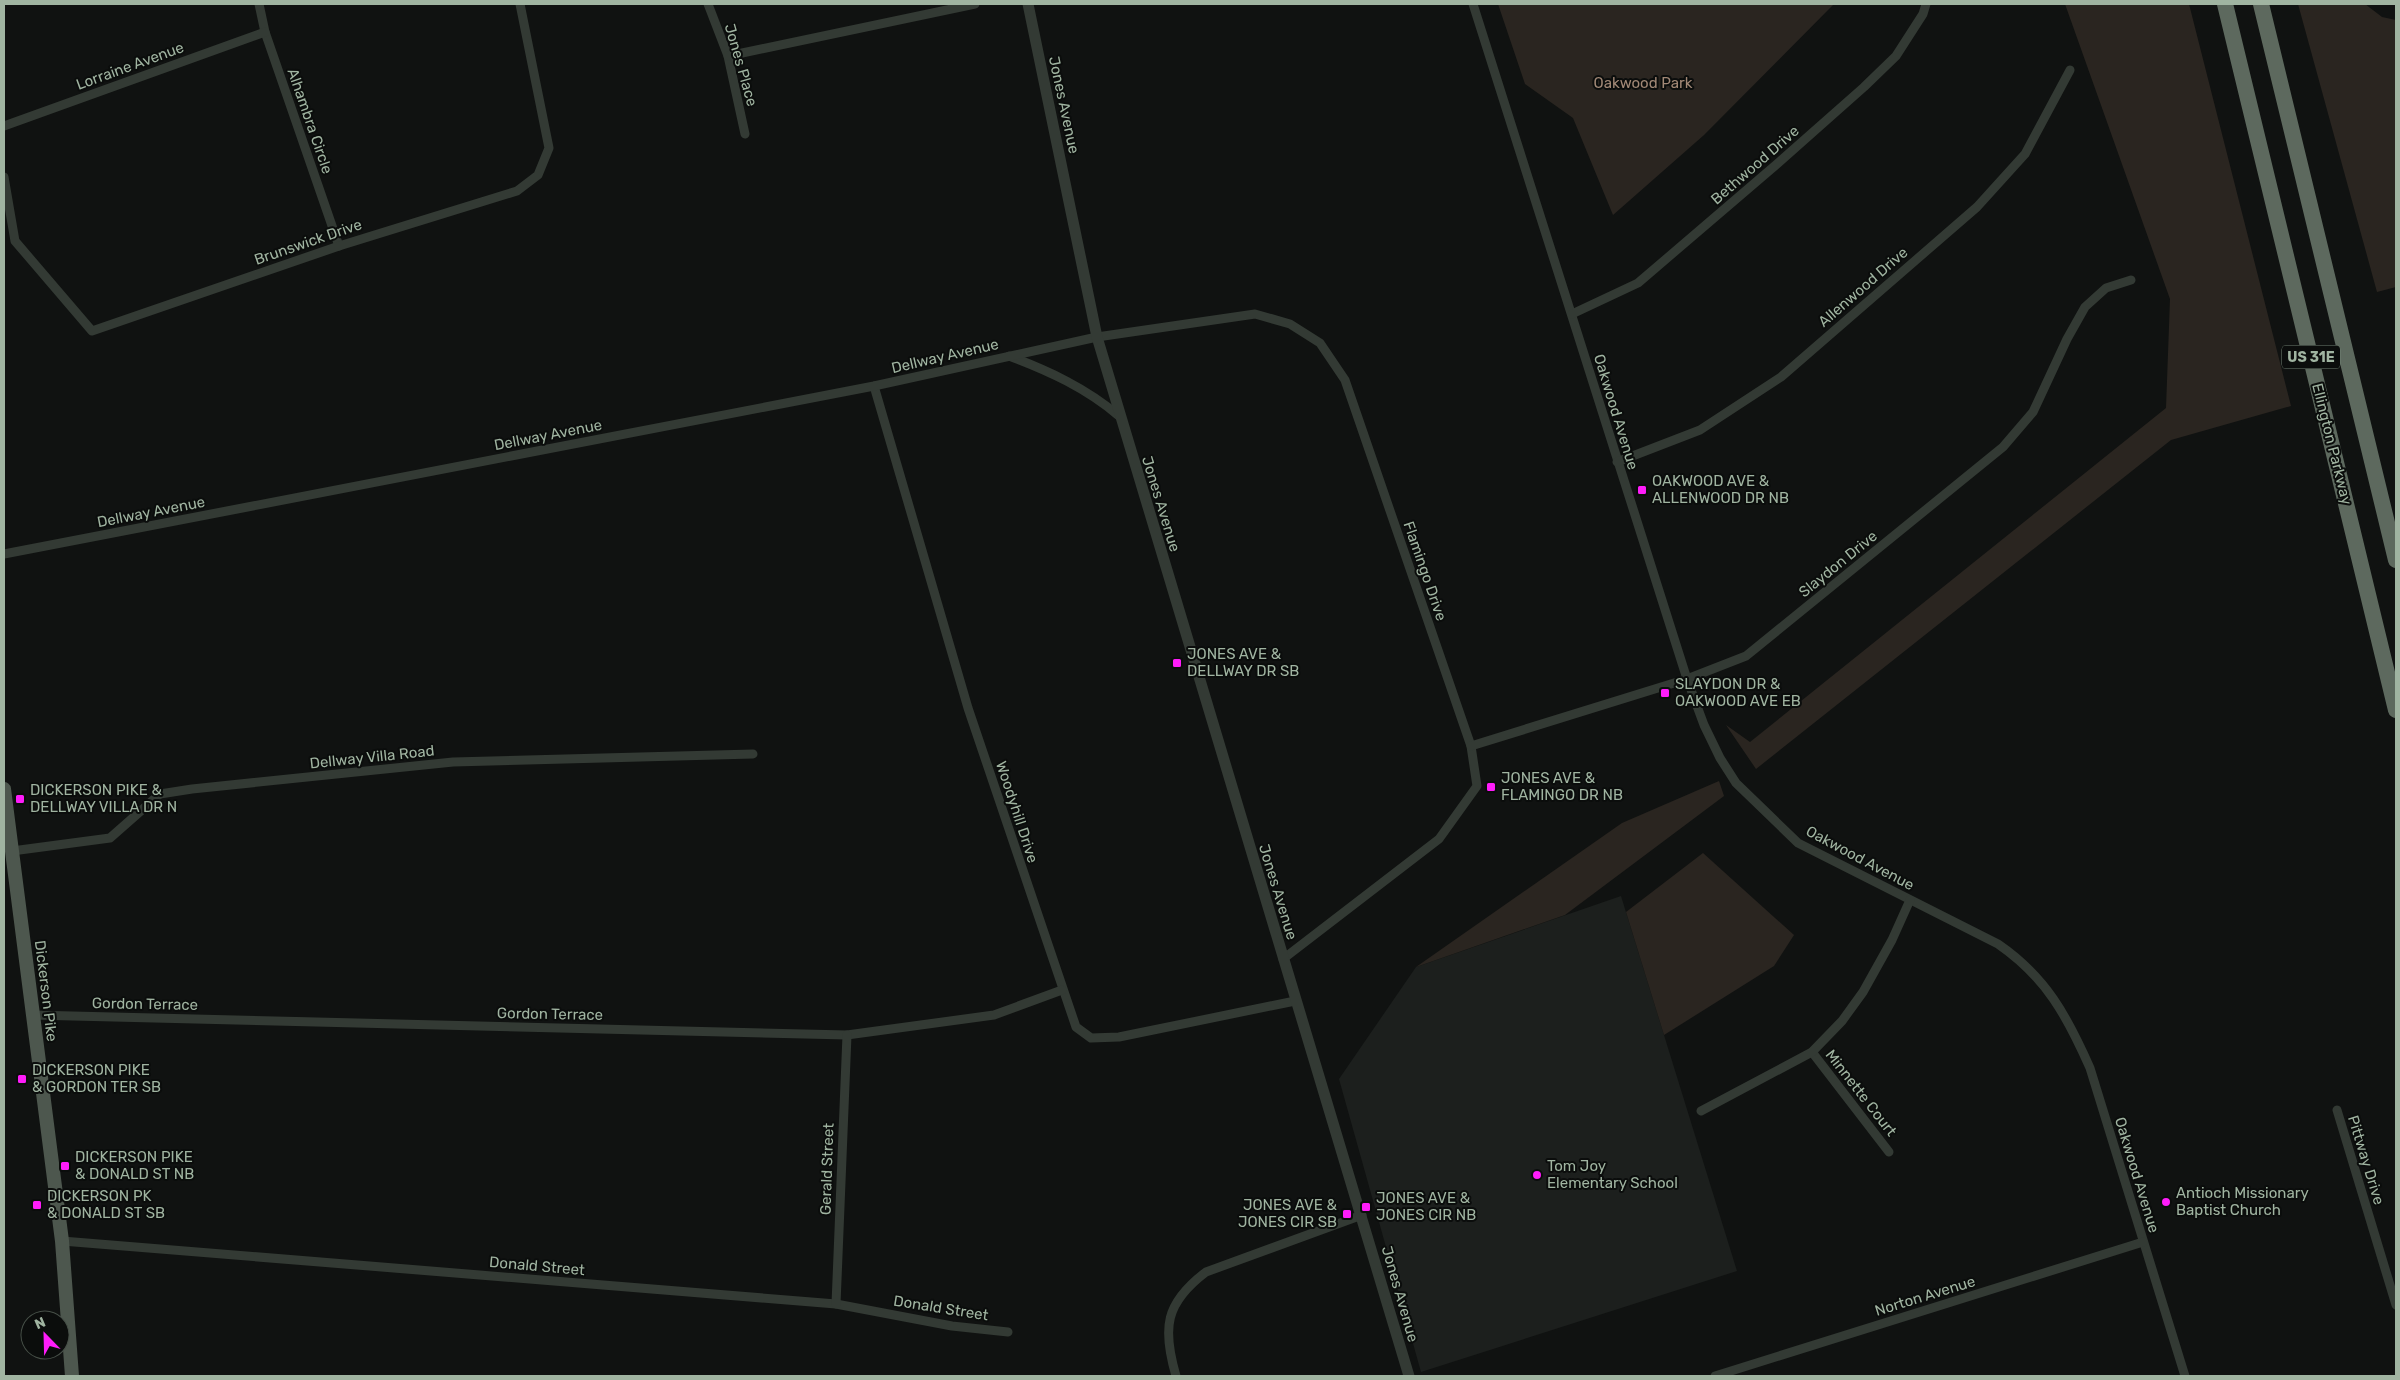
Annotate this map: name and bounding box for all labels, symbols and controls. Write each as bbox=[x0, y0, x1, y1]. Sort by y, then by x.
street label: Jones Place bbox=[721, 22, 761, 108]
street label: Lorraine Avenue bbox=[74, 38, 186, 94]
street label: Jones Avenue bbox=[1045, 55, 1083, 155]
street label: Alhambra Circle bbox=[284, 66, 336, 176]
park label: Oakwood Park bbox=[1593, 74, 1693, 92]
street label: Bethwood Drive bbox=[1707, 122, 1803, 208]
street label: Brunswick Drive bbox=[252, 215, 364, 269]
street label: Allenwood Drive bbox=[1815, 243, 1911, 331]
street label: Dellway Avenue bbox=[890, 335, 1000, 377]
road number: US 31E bbox=[2282, 346, 2340, 368]
street label: Oakwood Avenue bbox=[1590, 352, 1642, 472]
street label: Ellington Parkway bbox=[2308, 381, 2356, 507]
street label: Dellway Avenue bbox=[492, 416, 604, 454]
street label: Jones Avenue bbox=[1138, 454, 1184, 554]
place label: OAKWOOD AVE & ALLENWOOD DR NB bbox=[1652, 472, 1789, 507]
marker: OAKWOOD AVE & ALLENWOOD DR NB bbox=[1636, 484, 1648, 496]
street label: Dellway Avenue bbox=[95, 493, 207, 531]
street label: Flamingo Drive bbox=[1400, 519, 1450, 623]
street label: Slaydon Drive bbox=[1795, 527, 1881, 601]
place label: JONES AVE & DELLWAY DR SB bbox=[1187, 645, 1299, 680]
marker: JONES AVE & DELLWAY DR SB bbox=[1171, 657, 1183, 669]
place label: SLAYDON DR & OAKWOOD AVE EB bbox=[1675, 675, 1801, 710]
marker: SLAYDON DR & OAKWOOD AVE EB bbox=[1659, 687, 1671, 699]
street label: Dellway Villa Road bbox=[309, 742, 435, 772]
street label: Woodyhill Drive bbox=[992, 759, 1042, 865]
place label: JONES AVE & FLAMINGO DR NB bbox=[1501, 769, 1623, 804]
place label: DICKERSON PIKE & DELLWAY VILLA DR N bbox=[30, 781, 177, 816]
marker: JONES AVE & FLAMINGO DR NB bbox=[1485, 781, 1497, 793]
marker: DICKERSON PIKE & DELLWAY VILLA DR N bbox=[14, 793, 26, 805]
street label: Oakwood Avenue bbox=[1803, 822, 1917, 894]
street label: Jones Avenue bbox=[1255, 842, 1301, 942]
street label: Dickerson Pike bbox=[31, 939, 61, 1043]
street label: Gordon Terrace bbox=[92, 994, 198, 1014]
street label: Gordon Terrace bbox=[497, 1004, 603, 1024]
street label: Minnette Court bbox=[1822, 1046, 1901, 1140]
place label: DICKERSON PIKE & GORDON TER SB bbox=[32, 1061, 161, 1096]
marker: DICKERSON PIKE & GORDON TER SB bbox=[16, 1073, 28, 1085]
street label: Pittway Drive bbox=[2344, 1113, 2388, 1207]
street label: Oakwood Avenue bbox=[2111, 1115, 2163, 1235]
street label: Gerald Street bbox=[816, 1123, 838, 1215]
place label: DICKERSON PIKE & DONALD ST NB bbox=[75, 1148, 194, 1183]
place label: Tom Joy Elementary School bbox=[1547, 1157, 1678, 1192]
marker: DICKERSON PIKE & DONALD ST NB bbox=[59, 1160, 71, 1172]
marker: Tom Joy Elementary School bbox=[1531, 1169, 1543, 1181]
place label: Antioch Missionary Baptist Church bbox=[2176, 1184, 2309, 1219]
place label: DICKERSON PK & DONALD ST SB bbox=[47, 1187, 165, 1222]
place label: JONES AVE & JONES CIR NB bbox=[1376, 1189, 1476, 1224]
place label: JONES AVE & JONES CIR SB bbox=[1238, 1196, 1338, 1231]
marker: Antioch Missionary Baptist Church bbox=[2160, 1196, 2172, 1208]
marker: DICKERSON PK & DONALD ST SB bbox=[31, 1199, 43, 1211]
marker: JONES AVE & JONES CIR NB bbox=[1360, 1201, 1372, 1213]
marker: JONES AVE & JONES CIR SB bbox=[1341, 1208, 1353, 1220]
street label: Jones Avenue bbox=[1378, 1244, 1422, 1344]
street label: Donald Street bbox=[488, 1253, 586, 1279]
street label: Norton Avenue bbox=[1873, 1272, 1977, 1320]
street label: Donald Street bbox=[892, 1292, 990, 1324]
north arrow bbox=[20, 1310, 70, 1360]
text: N bbox=[32, 1314, 48, 1333]

